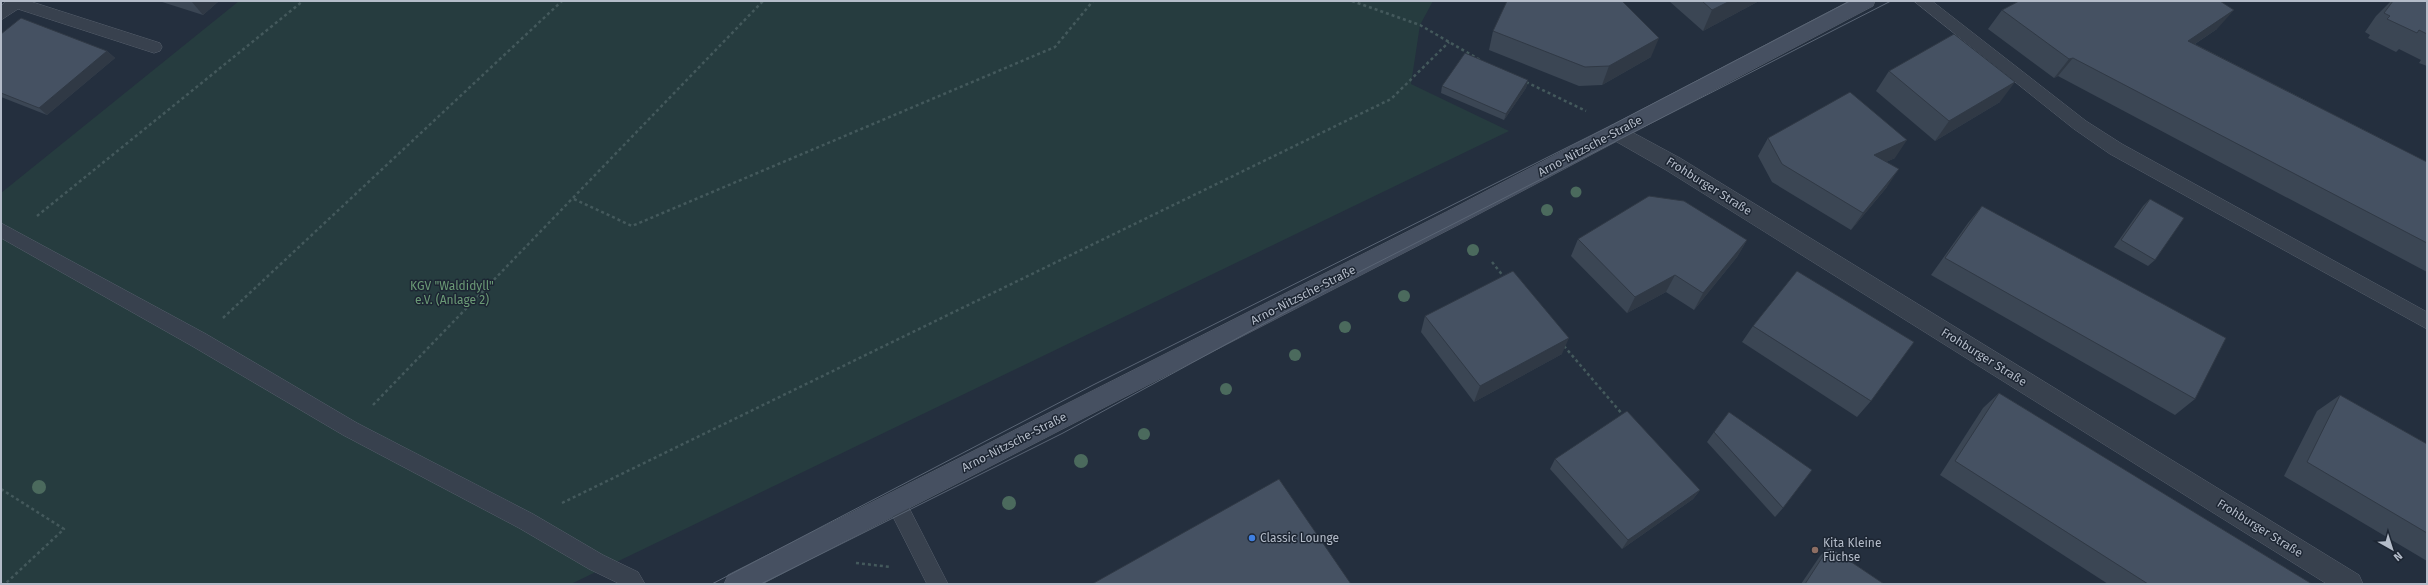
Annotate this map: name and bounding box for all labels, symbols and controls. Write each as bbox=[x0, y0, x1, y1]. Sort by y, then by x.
street label: Arno-Nitzsche-Straße bbox=[1536, 113, 1644, 179]
street label: Frohburger Straße bbox=[1664, 154, 1754, 218]
street label: Arno-Nitzsche-Straße bbox=[1248, 262, 1358, 328]
park label: KGV "Waldidyll" e.V. (Anlage 2) bbox=[410, 279, 494, 307]
street label: Frohburger Straße bbox=[1939, 325, 2029, 389]
street label: Arno-Nitzsche-Straße bbox=[959, 409, 1069, 475]
street label: Frohburger Straße bbox=[2215, 496, 2305, 560]
north arrow bbox=[2372, 529, 2412, 569]
place label: Classic Lounge bbox=[1260, 531, 1339, 545]
marker: Classic Lounge bbox=[1247, 533, 1257, 543]
place label: Kita Kleine Füchse bbox=[1823, 536, 1881, 564]
marker: Kita Kleine Füchse bbox=[1810, 545, 1820, 555]
text: N bbox=[2391, 549, 2405, 564]

